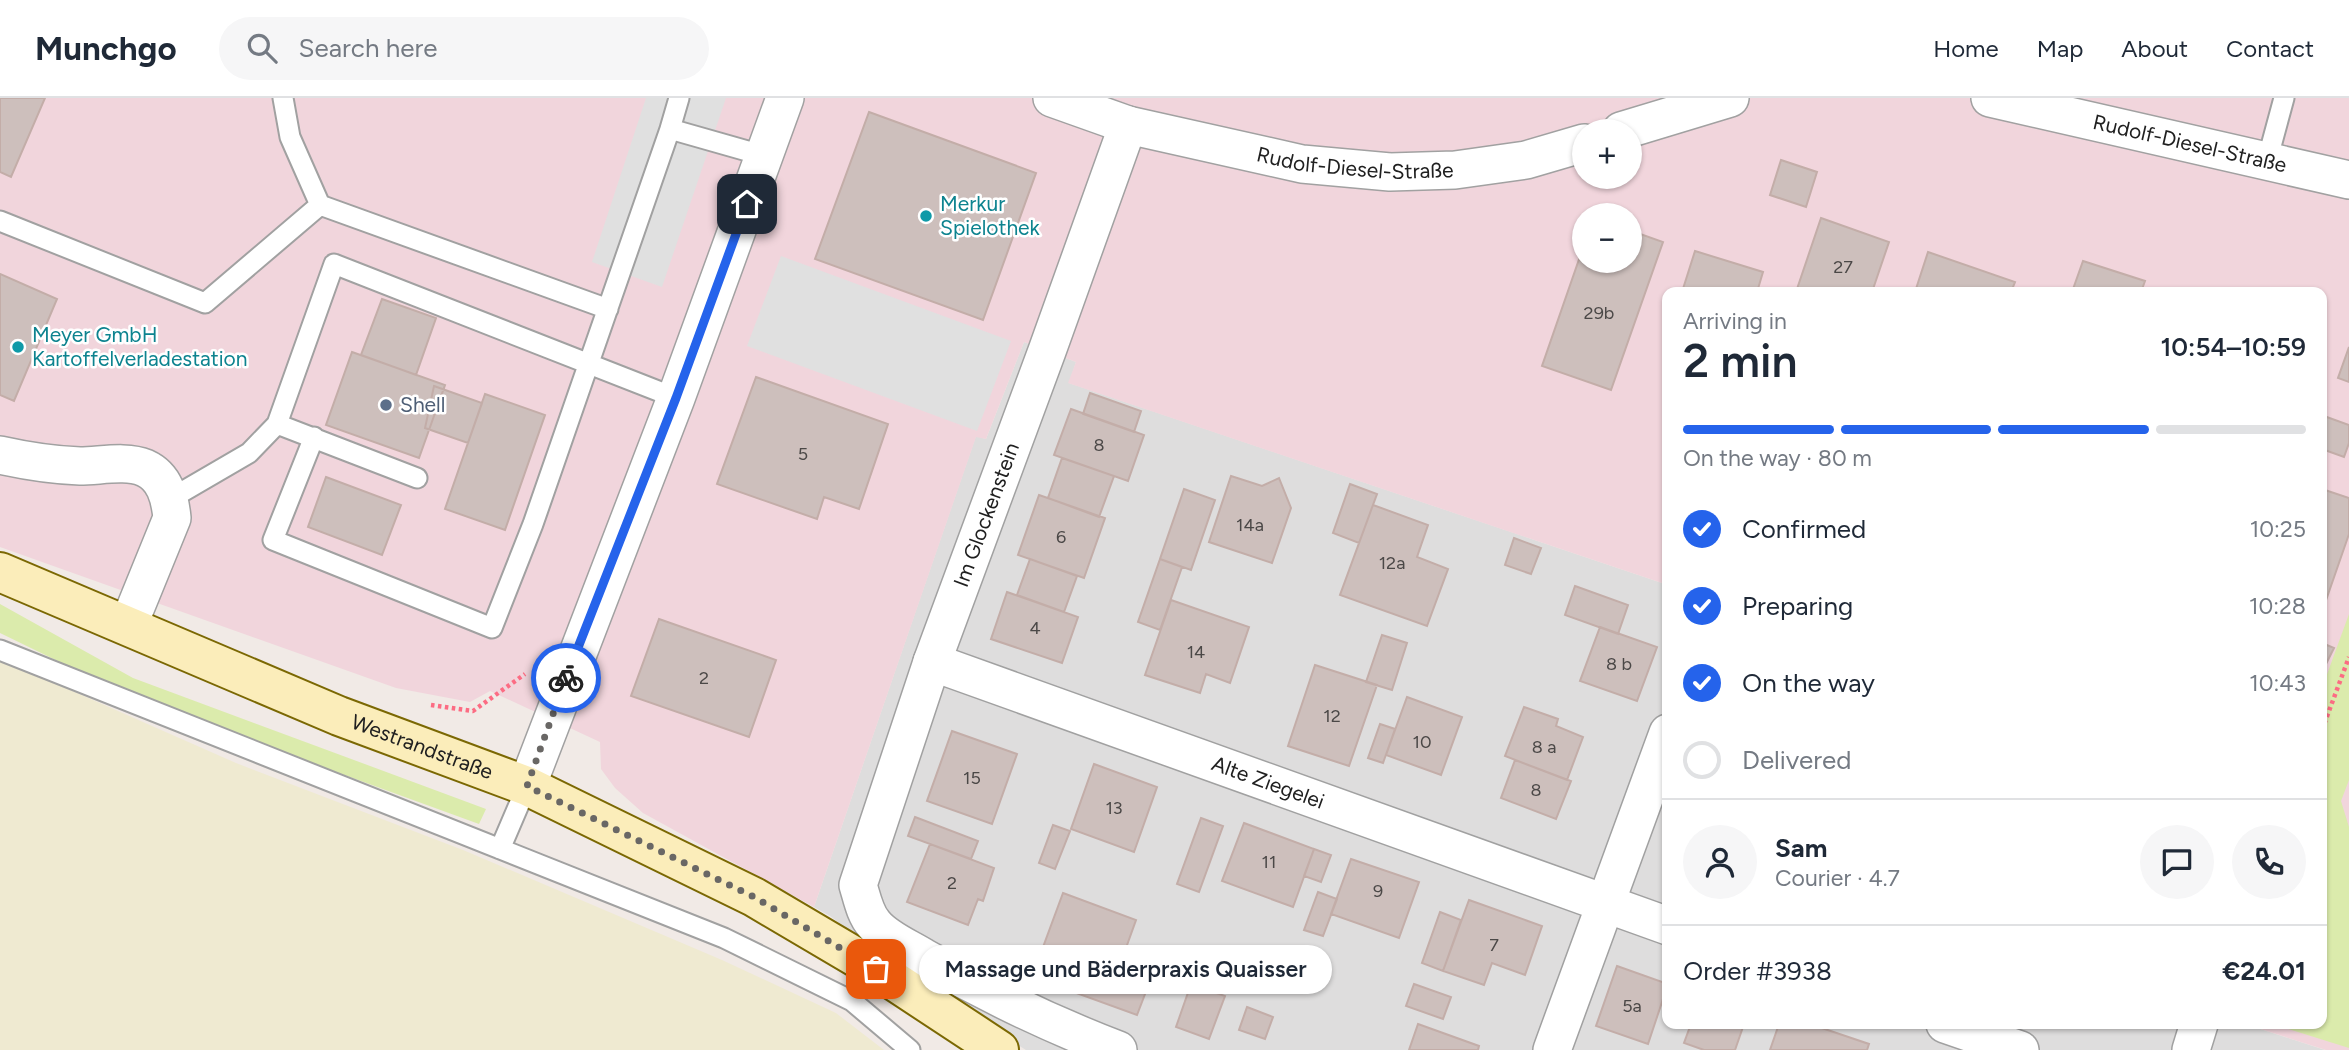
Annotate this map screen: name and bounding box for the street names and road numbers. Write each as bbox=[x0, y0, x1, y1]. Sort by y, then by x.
street label: Rudolf-Diesel-Straße bbox=[2091, 109, 2289, 177]
street label: Rudolf-Diesel-Straße bbox=[1255, 141, 1454, 184]
street label: Im Glockenstein bbox=[948, 439, 1024, 590]
street label: Westrandstraße bbox=[348, 709, 497, 784]
street label: Alte Ziegelei bbox=[1208, 750, 1328, 814]

